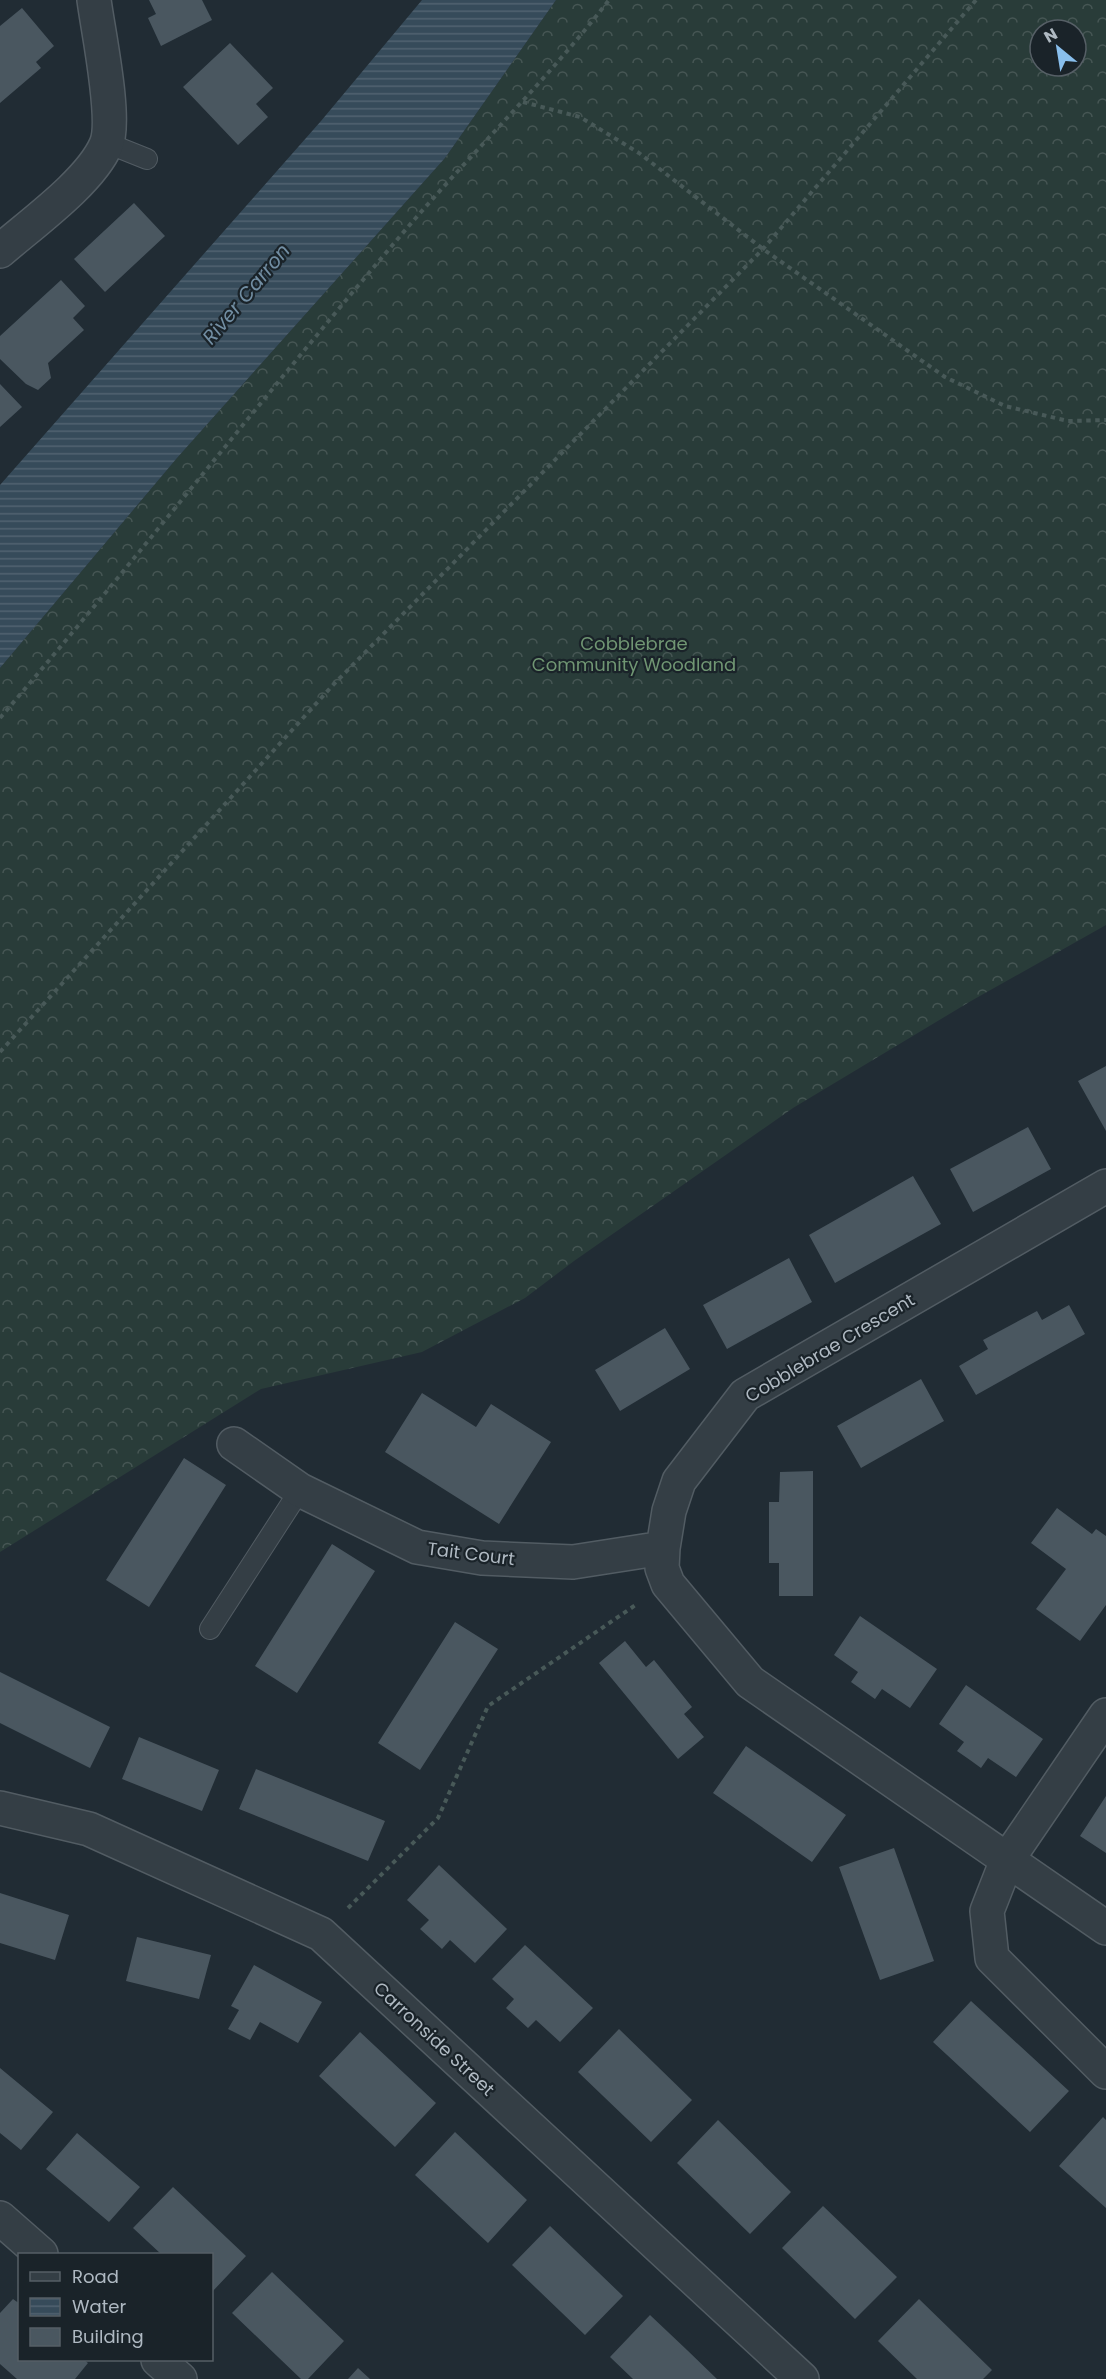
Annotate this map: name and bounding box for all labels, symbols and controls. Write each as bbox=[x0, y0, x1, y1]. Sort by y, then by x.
north arrow bbox=[1028, 18, 1088, 78]
text: N bbox=[1040, 22, 1062, 48]
water label: River Carron bbox=[196, 238, 296, 350]
park label: Cobblebrae Community Woodland bbox=[532, 631, 736, 677]
street label: Cobblebrae Crescent bbox=[740, 1287, 919, 1408]
street label: Tait Court bbox=[426, 1536, 516, 1571]
street label: Carronside Street bbox=[368, 1976, 500, 2101]
legend bbox=[18, 2253, 213, 2361]
text: Road bbox=[72, 2264, 119, 2289]
text: Water bbox=[72, 2294, 126, 2319]
text: Building bbox=[72, 2324, 144, 2349]

